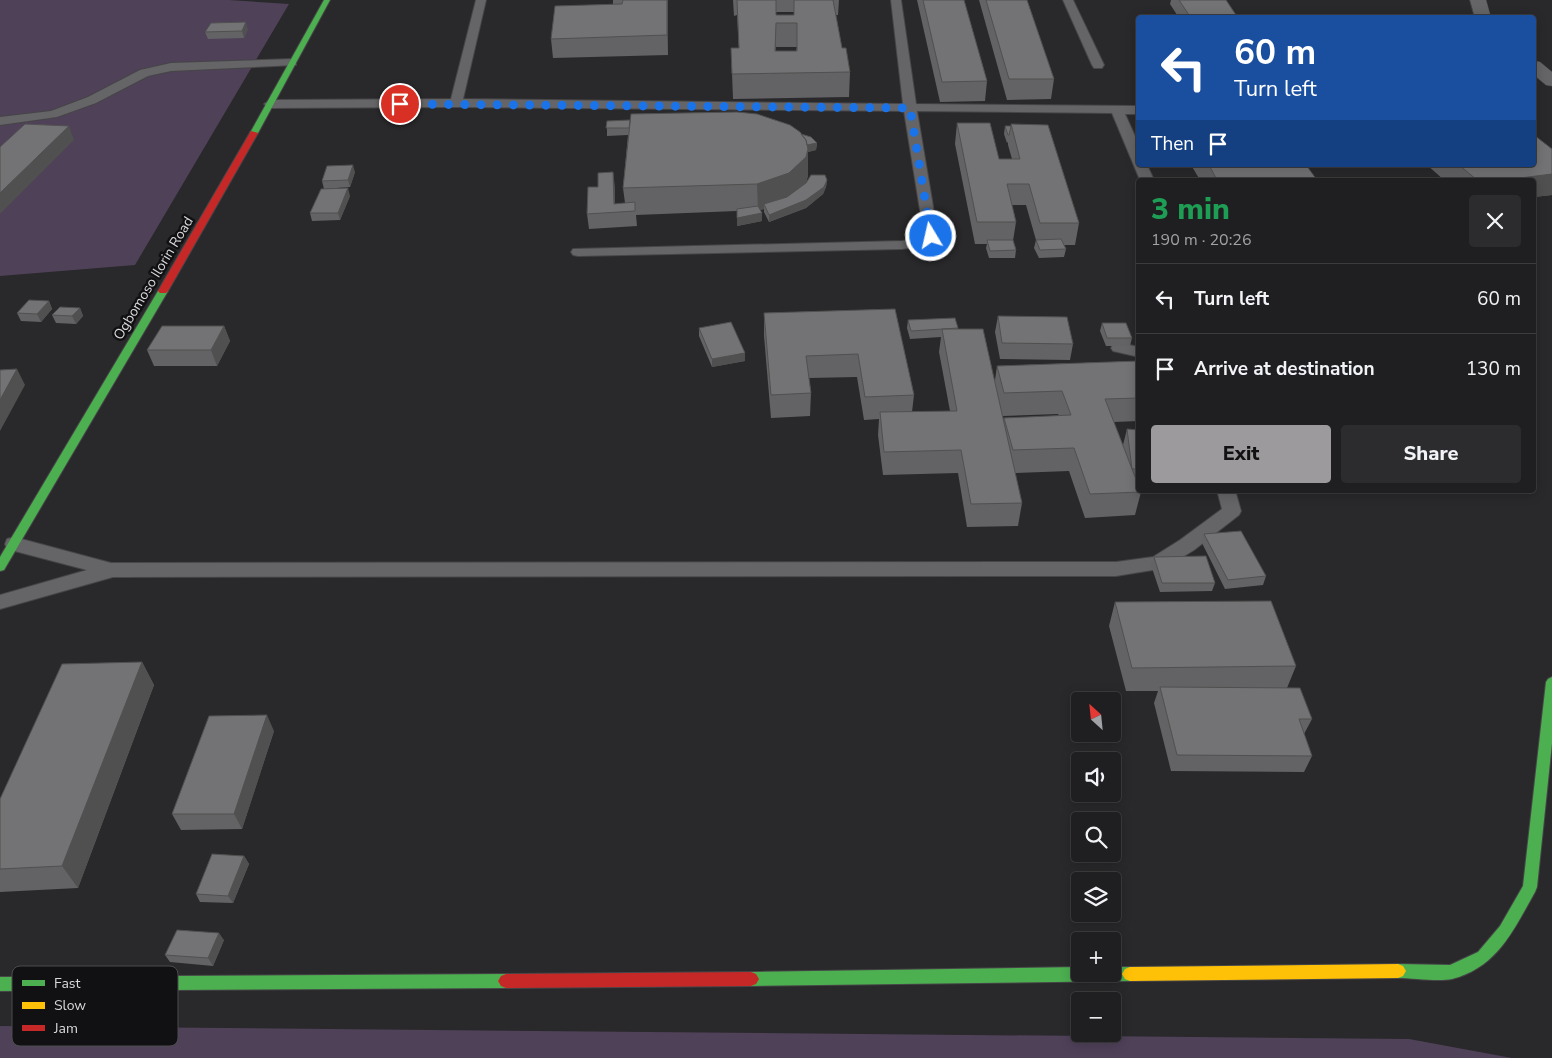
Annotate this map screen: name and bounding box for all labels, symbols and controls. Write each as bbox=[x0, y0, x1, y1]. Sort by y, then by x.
text: 60 m bbox=[1234, 29, 1316, 76]
icon: left bbox=[1151, 35, 1216, 100]
text: Turn left bbox=[1234, 74, 1317, 104]
pin bbox=[379, 83, 421, 125]
icon: arrive bbox=[386, 90, 414, 118]
icon: arrive bbox=[1204, 130, 1232, 158]
text: Then bbox=[1151, 131, 1194, 157]
text: 3 min bbox=[1151, 189, 1230, 230]
button: close bbox=[1469, 195, 1521, 247]
position arrow bbox=[904, 209, 956, 261]
street label: Ogbomoso Ilorin Road bbox=[109, 213, 198, 343]
text: 190 m · 20:26 bbox=[1151, 229, 1252, 251]
icon: left bbox=[1151, 285, 1179, 313]
text: Turn left bbox=[1194, 286, 1269, 312]
text: 60 m bbox=[1477, 286, 1521, 312]
icon: arrive bbox=[1151, 355, 1179, 383]
text: Arrive at destination bbox=[1194, 356, 1375, 382]
text: 130 m bbox=[1466, 356, 1521, 382]
button: Exit bbox=[1151, 425, 1331, 483]
button: Share bbox=[1341, 425, 1521, 483]
north arrow bbox=[1071, 692, 1121, 742]
map controls bbox=[1071, 692, 1121, 1042]
button: sound bbox=[1071, 752, 1121, 802]
button: search bbox=[1071, 812, 1121, 862]
button: layers bbox=[1071, 872, 1121, 922]
button: + bbox=[1071, 932, 1121, 982]
legend bbox=[12, 966, 178, 1046]
text: Fast bbox=[54, 974, 80, 993]
button: − bbox=[1071, 992, 1121, 1042]
text: Slow bbox=[54, 996, 86, 1015]
text: Jam bbox=[53, 1019, 78, 1038]

